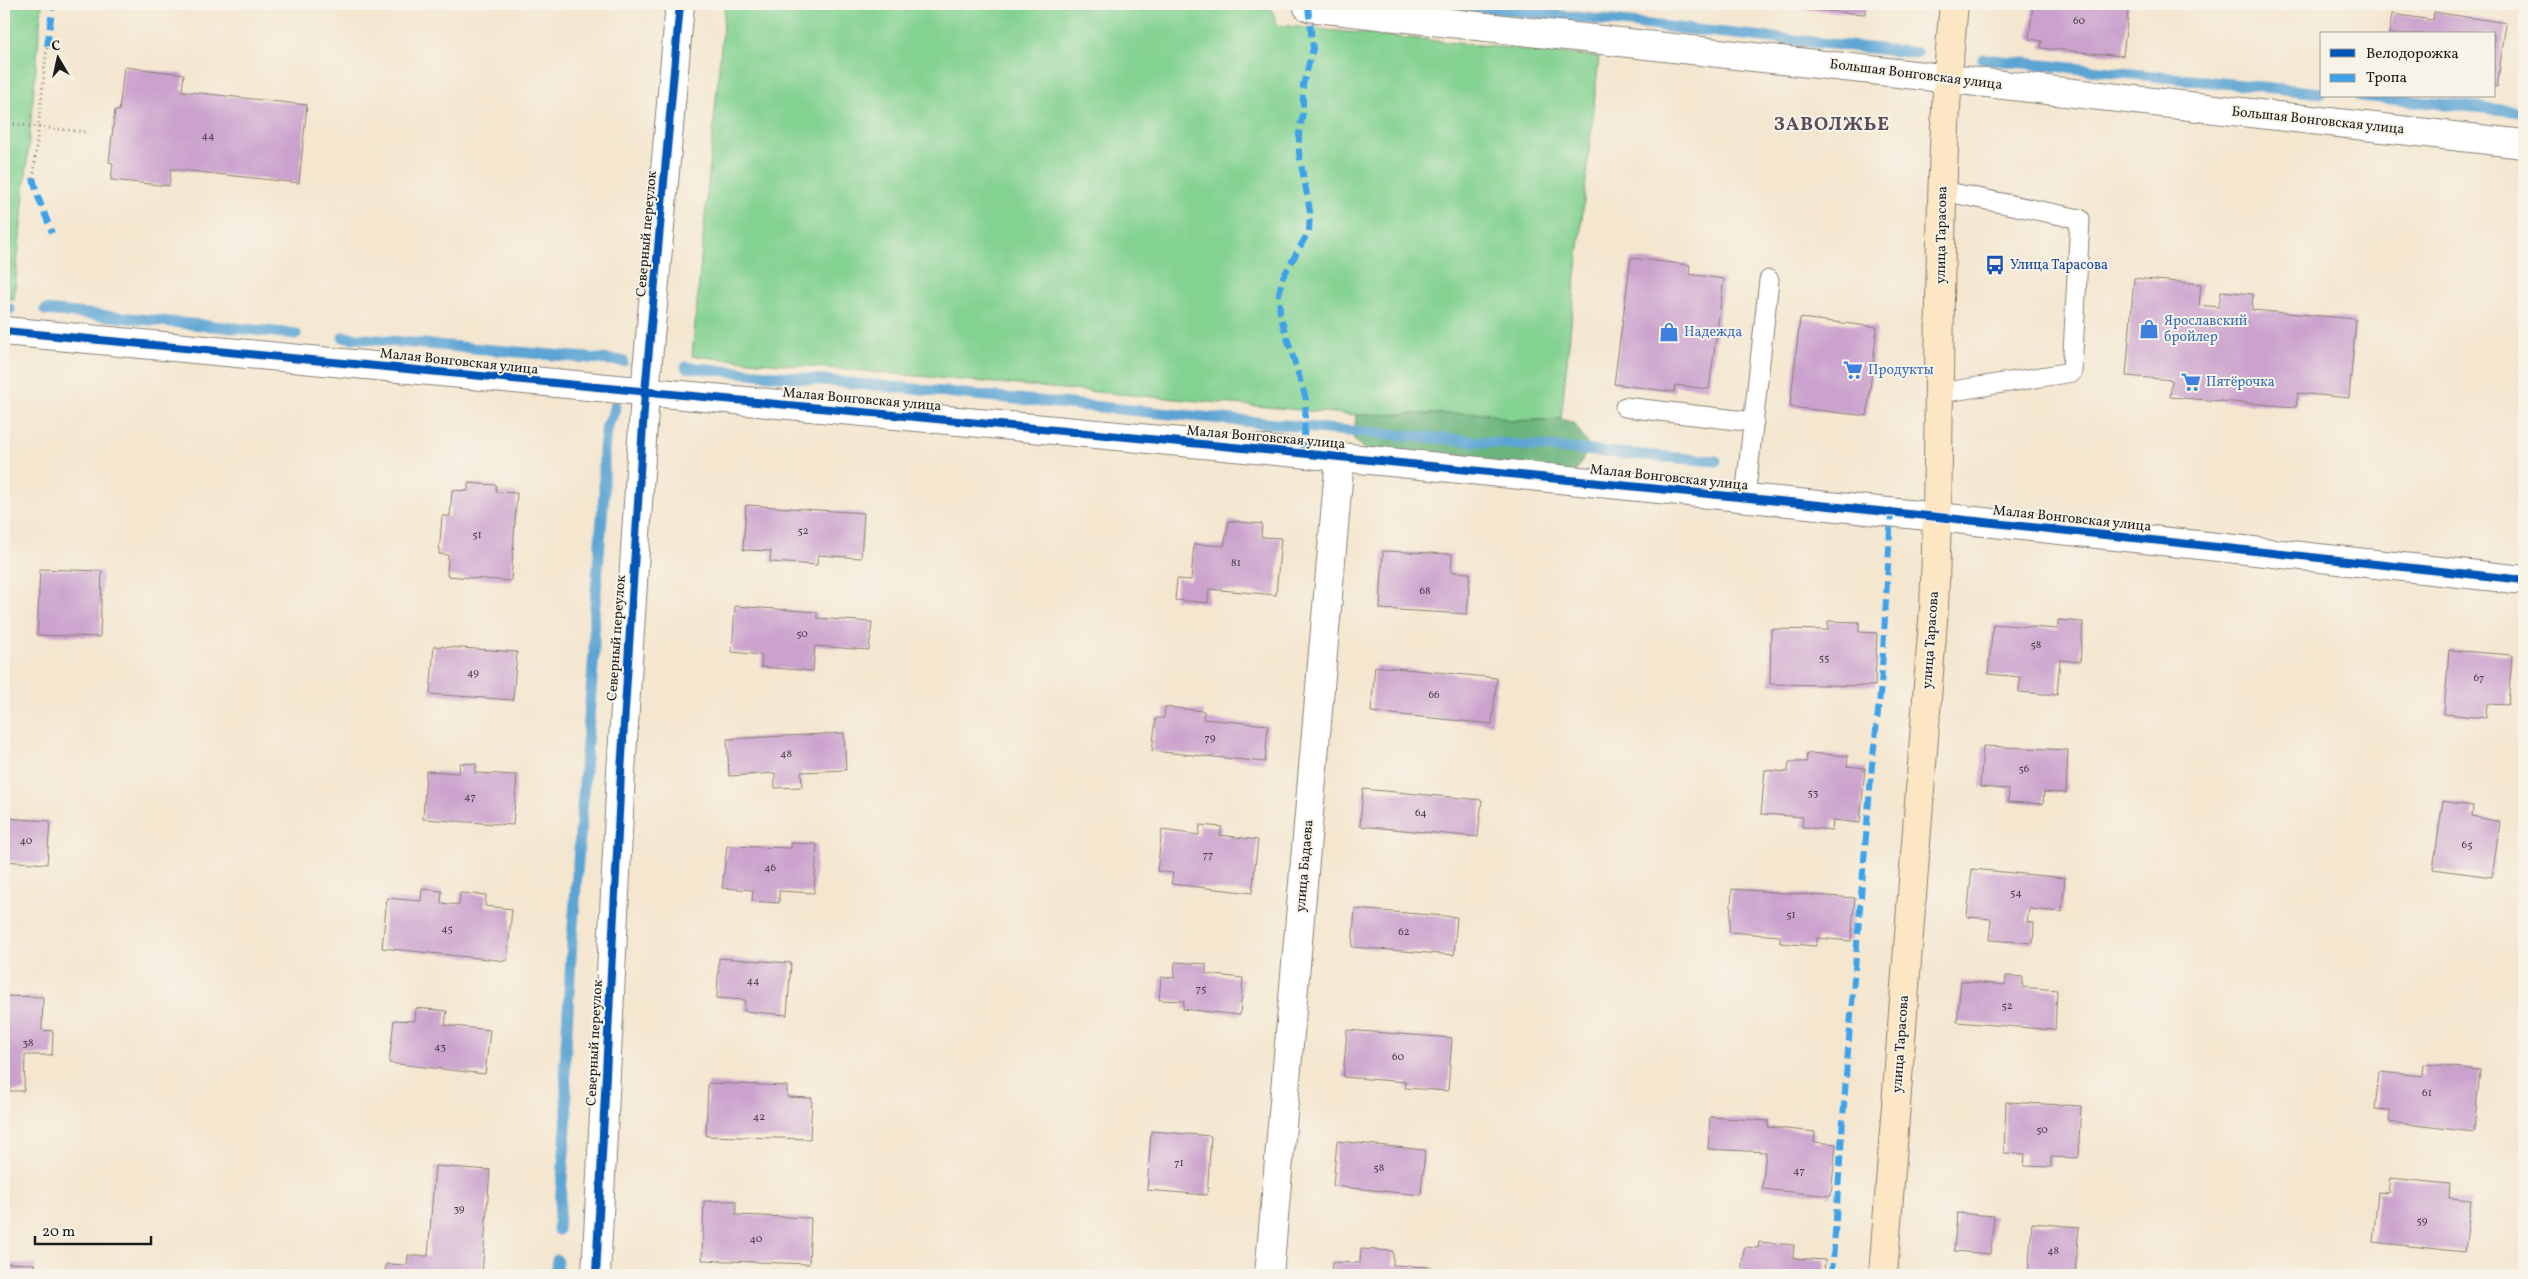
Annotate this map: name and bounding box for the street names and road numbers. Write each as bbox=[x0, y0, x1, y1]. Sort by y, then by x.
street label: Большая Вонговская улица bbox=[1829, 55, 2003, 95]
street label: Большая Вонговская улица bbox=[2231, 102, 2405, 140]
street label: Северный переулок bbox=[632, 170, 662, 298]
street label: улица Тарасова bbox=[1932, 186, 1952, 284]
street label: Малая Вонговская улица bbox=[379, 344, 539, 380]
street label: Малая Вонговская улица bbox=[782, 384, 942, 416]
street label: Малая Вонговская улица bbox=[1186, 422, 1346, 454]
street label: Малая Вонговская улица bbox=[1589, 460, 1749, 496]
street label: Малая Вонговская улица bbox=[1992, 501, 2152, 537]
street label: Северный переулок bbox=[603, 574, 631, 702]
street label: улица Тарасова bbox=[1918, 590, 1944, 690]
street label: улица Бадаева bbox=[1291, 819, 1319, 913]
street label: Северный переулок bbox=[582, 979, 608, 1107]
street label: улица Тарасова bbox=[1888, 994, 1914, 1094]

